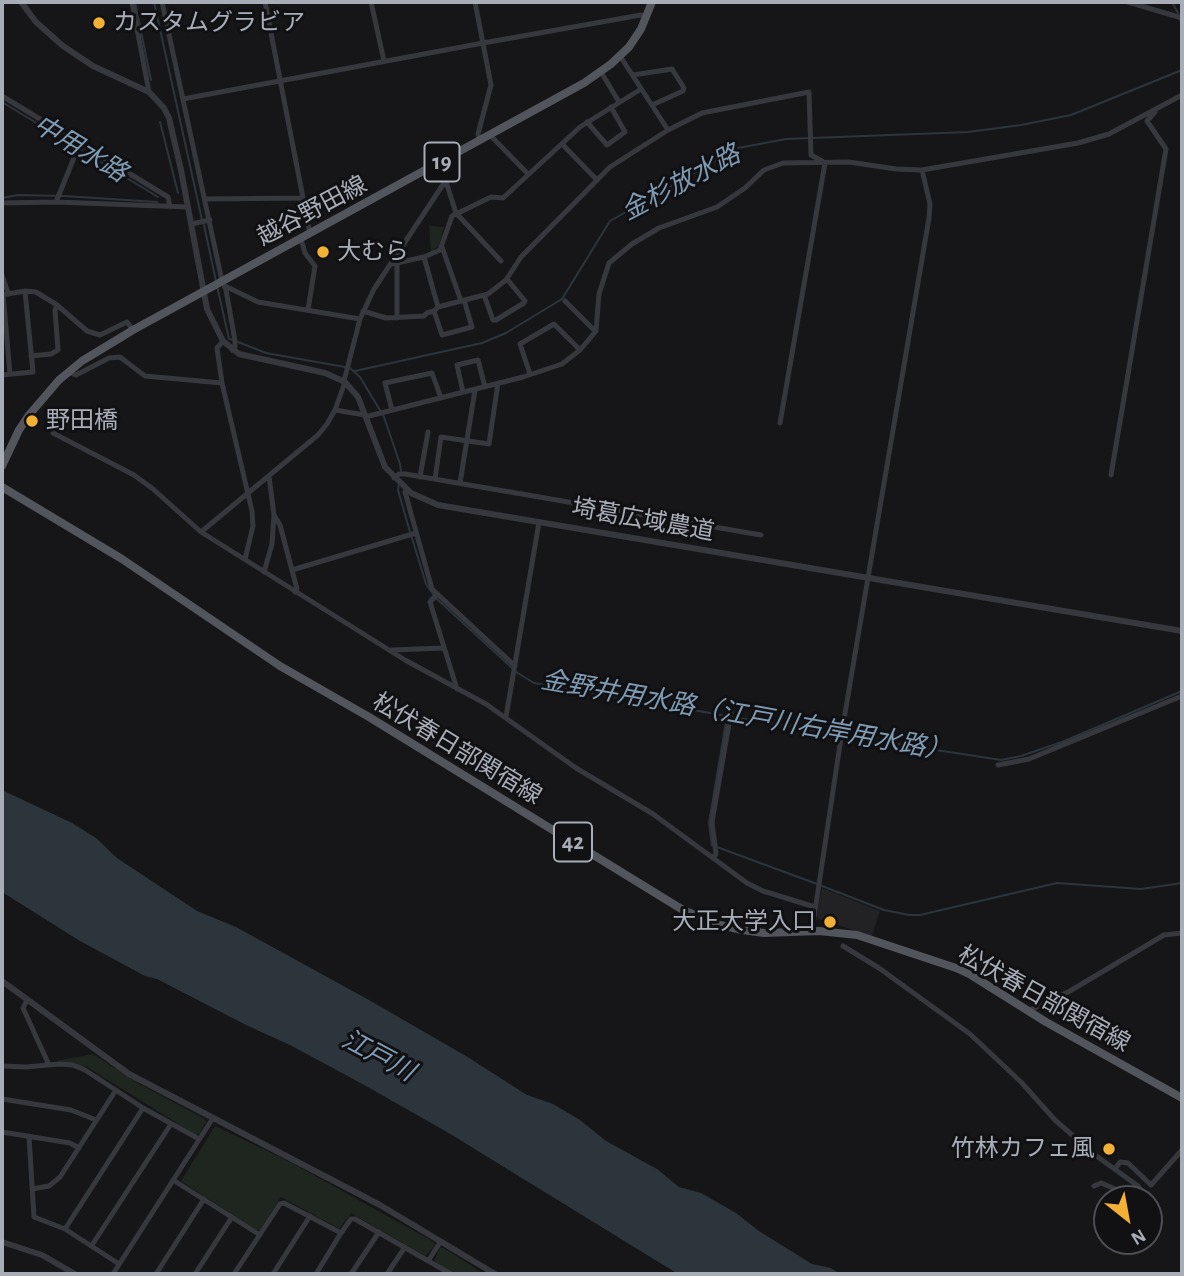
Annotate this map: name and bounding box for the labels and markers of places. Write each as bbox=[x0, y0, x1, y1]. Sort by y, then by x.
place label: カスタムグラビア bbox=[113, 9, 305, 37]
marker: カスタムグラビア bbox=[91, 15, 107, 31]
place label: 大むら bbox=[337, 238, 409, 266]
marker: 大むら bbox=[315, 244, 331, 260]
place label: 野田橋 bbox=[46, 407, 118, 435]
marker: 野田橋 bbox=[24, 413, 40, 429]
place label: 大正大学入口 bbox=[672, 908, 816, 936]
marker: 大正大学入口 bbox=[822, 914, 838, 930]
place label: 竹林カフェ風 bbox=[951, 1135, 1095, 1163]
marker: 竹林カフェ風 bbox=[1101, 1141, 1117, 1157]

